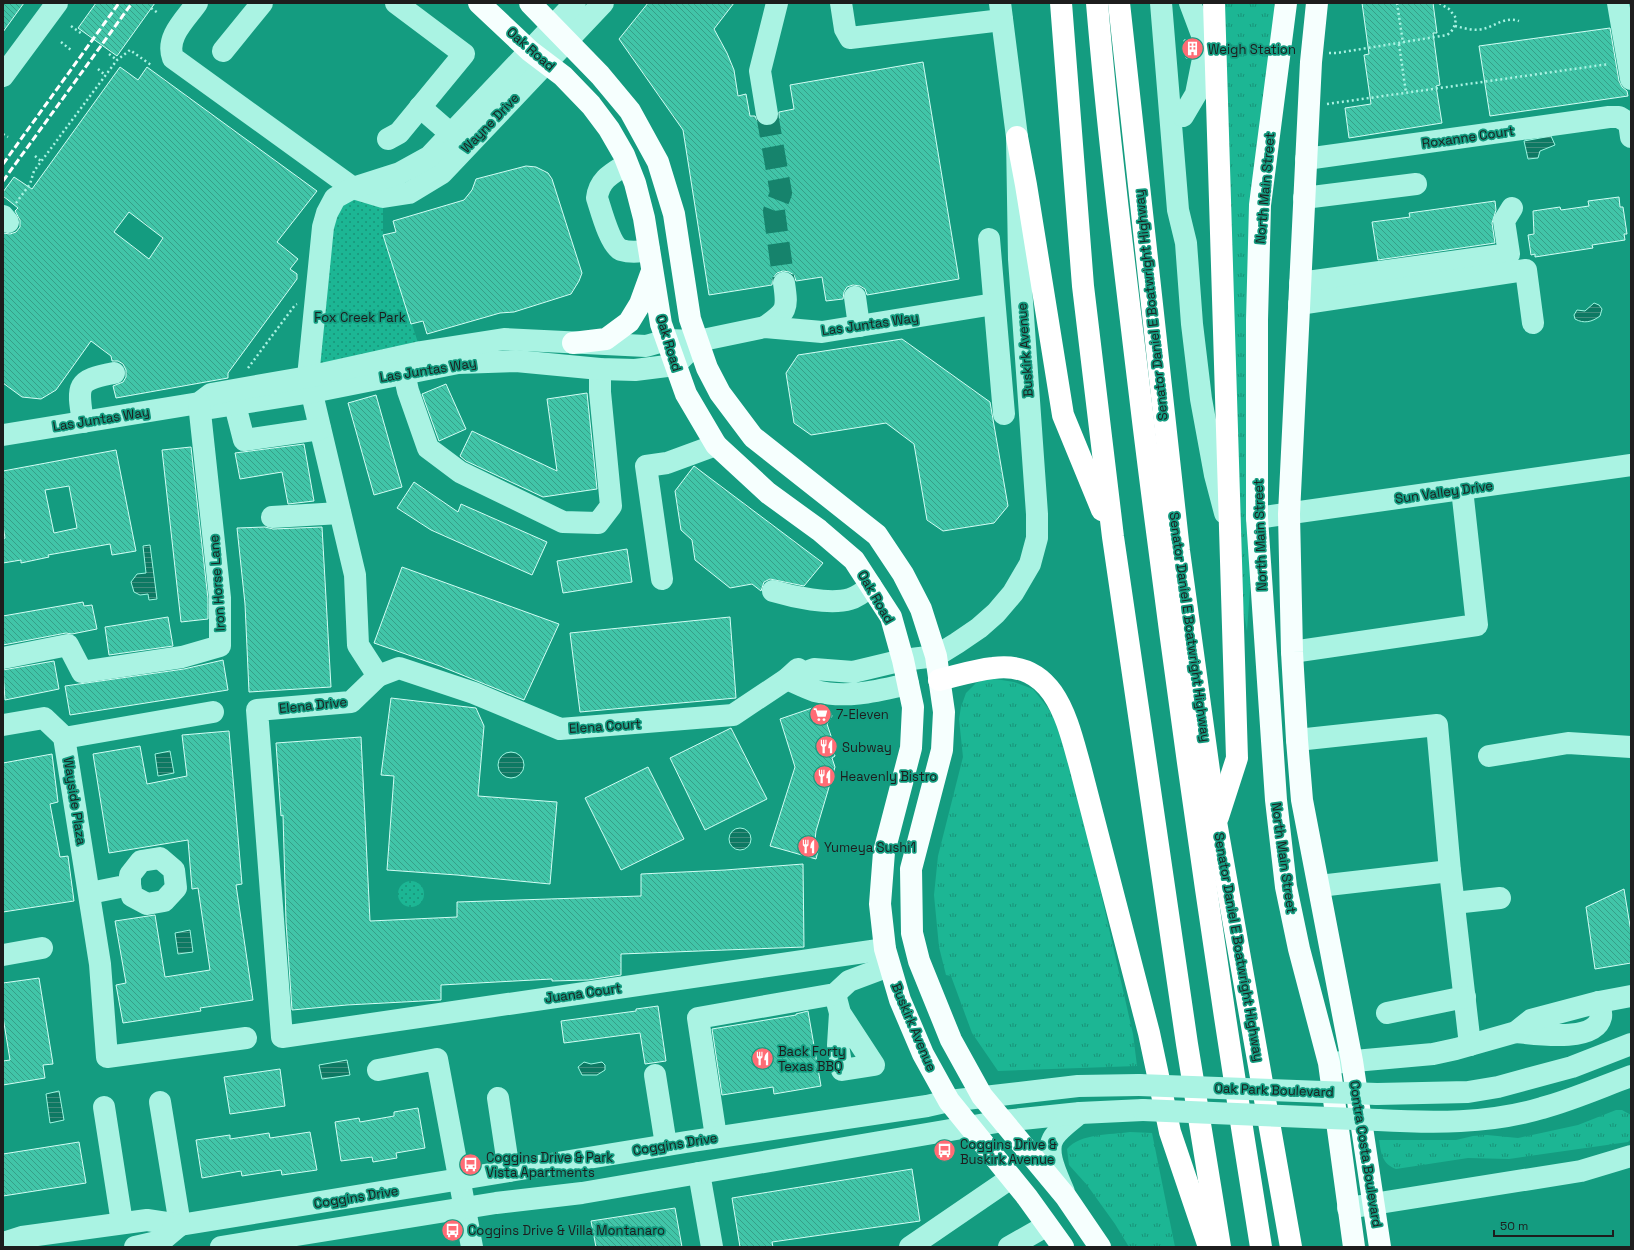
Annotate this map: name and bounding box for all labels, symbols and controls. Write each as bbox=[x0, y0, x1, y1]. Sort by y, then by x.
street label: Oak Road bbox=[503, 23, 559, 75]
building icon: Weigh Station bbox=[1180, 36, 1206, 62]
place label: Weigh Station bbox=[1208, 41, 1296, 58]
street label: Wayne Drive bbox=[457, 90, 523, 156]
street label: Roxanne Court bbox=[1421, 122, 1515, 152]
street label: North Main Street bbox=[1252, 132, 1278, 244]
street label: Senator Daniel E Boatwright Highway bbox=[1130, 189, 1172, 421]
street label: Buskirk Avenue bbox=[1013, 302, 1037, 398]
park label: Fox Creek Park bbox=[314, 309, 406, 326]
street label: Las Juntas Way bbox=[820, 309, 920, 339]
street label: Oak Road bbox=[652, 313, 686, 373]
street label: Las Juntas Way bbox=[378, 354, 478, 386]
street label: Las Juntas Way bbox=[51, 403, 151, 435]
street label: Sun Valley Drive bbox=[1394, 477, 1494, 507]
street label: North Main Street bbox=[1250, 479, 1270, 591]
street label: Senator Daniel E Boatwright Highway bbox=[1165, 511, 1215, 743]
street label: Iron Horse Lane bbox=[205, 534, 229, 632]
street label: Oak Road bbox=[854, 567, 898, 627]
street label: Elena Drive bbox=[278, 693, 348, 717]
supermarket icon: 7-Eleven bbox=[808, 701, 834, 727]
place label: 7-Eleven bbox=[836, 706, 889, 723]
street label: Elena Court bbox=[568, 715, 642, 737]
restaurant icon: Subway bbox=[813, 734, 839, 760]
place label: Subway bbox=[842, 739, 892, 756]
street label: Wayside Plaza bbox=[60, 756, 90, 847]
restaurant icon: Heavenly Bistro bbox=[812, 763, 838, 789]
place label: Heavenly Bistro bbox=[840, 768, 937, 785]
street label: North Main Street bbox=[1268, 801, 1300, 915]
street label: Senator Daniel E Boatwright Highway bbox=[1210, 831, 1268, 1063]
restaurant icon: Yumeya Sushi1 bbox=[796, 834, 822, 860]
place label: Yumeya Sushi1 bbox=[824, 839, 916, 856]
street label: Juana Court bbox=[544, 979, 622, 1007]
street label: Buskirk Avenue bbox=[888, 980, 940, 1074]
place label: Back Forty Texas BBQ bbox=[778, 1043, 846, 1075]
restaurant icon: Back Forty Texas BBQ bbox=[750, 1045, 776, 1071]
street label: Oak Park Boulevard bbox=[1214, 1079, 1334, 1101]
street label: Contra Costa Boulevard bbox=[1346, 1080, 1386, 1228]
street label: Coggins Drive bbox=[631, 1129, 719, 1159]
place label: Coggins Drive & Buskirk Avenue bbox=[960, 1136, 1057, 1168]
bus stop icon: Coggins Drive & Buskirk Avenue bbox=[931, 1138, 957, 1164]
place label: Coggins Drive & Park Vista Apartments bbox=[486, 1149, 613, 1181]
bus stop icon: Coggins Drive & Park Vista Apartments bbox=[457, 1151, 483, 1177]
street label: Coggins Drive bbox=[312, 1182, 400, 1212]
scale bar bbox=[1494, 1212, 1613, 1238]
bus stop icon: Coggins Drive & Villa Montanaro bbox=[439, 1217, 465, 1243]
text: 50 m bbox=[1500, 1218, 1528, 1234]
place label: Coggins Drive & Villa Montanaro bbox=[468, 1222, 665, 1239]

